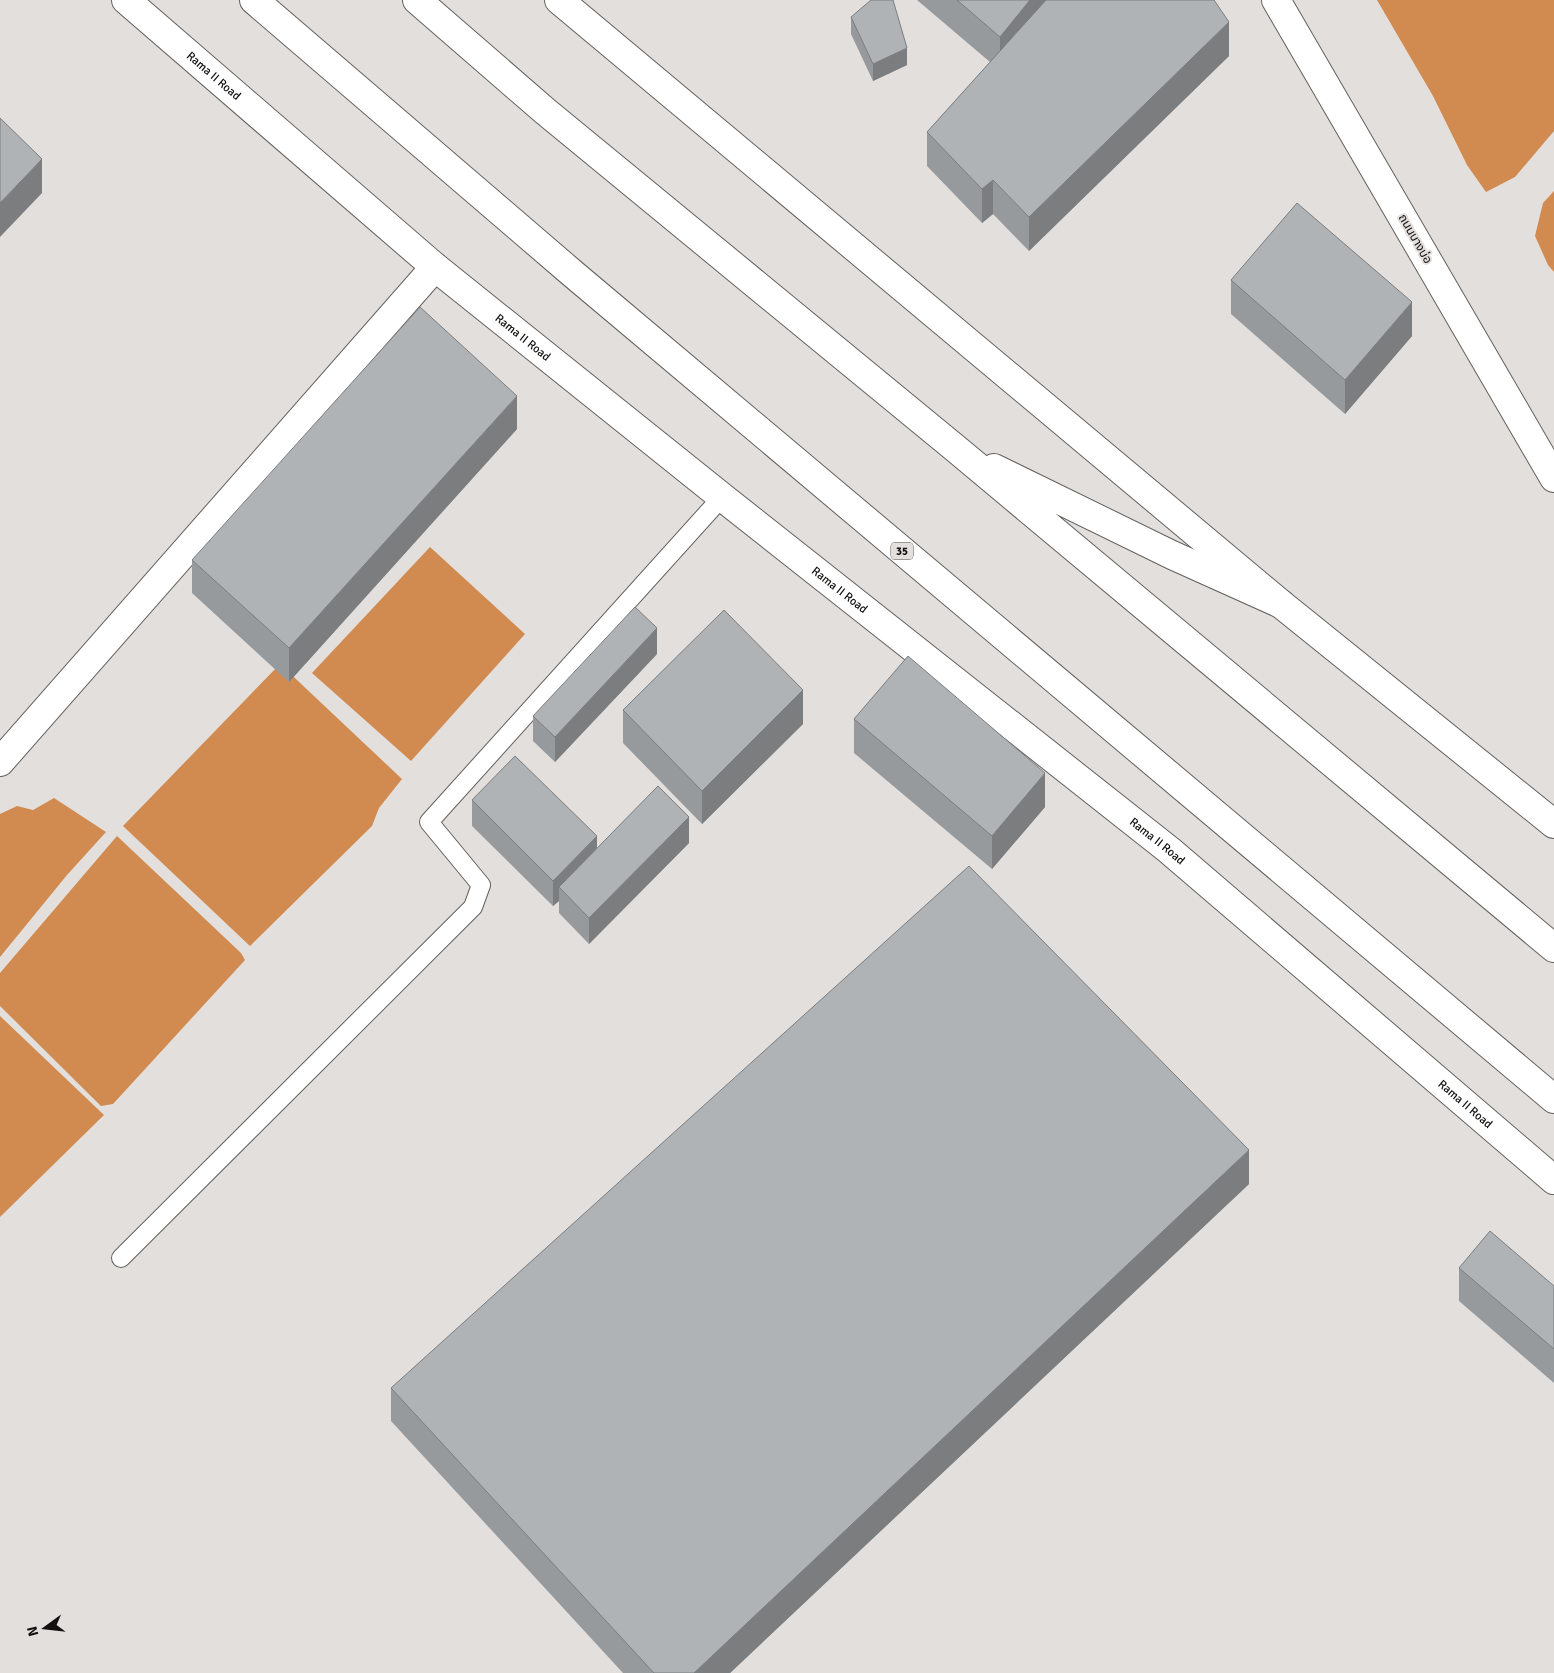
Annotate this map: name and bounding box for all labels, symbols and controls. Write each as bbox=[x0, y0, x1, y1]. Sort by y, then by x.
street label: Rama II Road bbox=[184, 48, 244, 103]
street label: ถนนบางบ่อ bbox=[1395, 212, 1435, 267]
street label: Rama II Road bbox=[492, 311, 554, 364]
road number: 35 bbox=[891, 542, 913, 560]
street label: Rama II Road bbox=[809, 563, 871, 617]
street label: Rama II Road bbox=[1127, 814, 1188, 868]
street label: Rama II Road bbox=[1435, 1076, 1496, 1131]
north arrow bbox=[20, 1603, 70, 1653]
text: N bbox=[23, 1624, 42, 1638]

